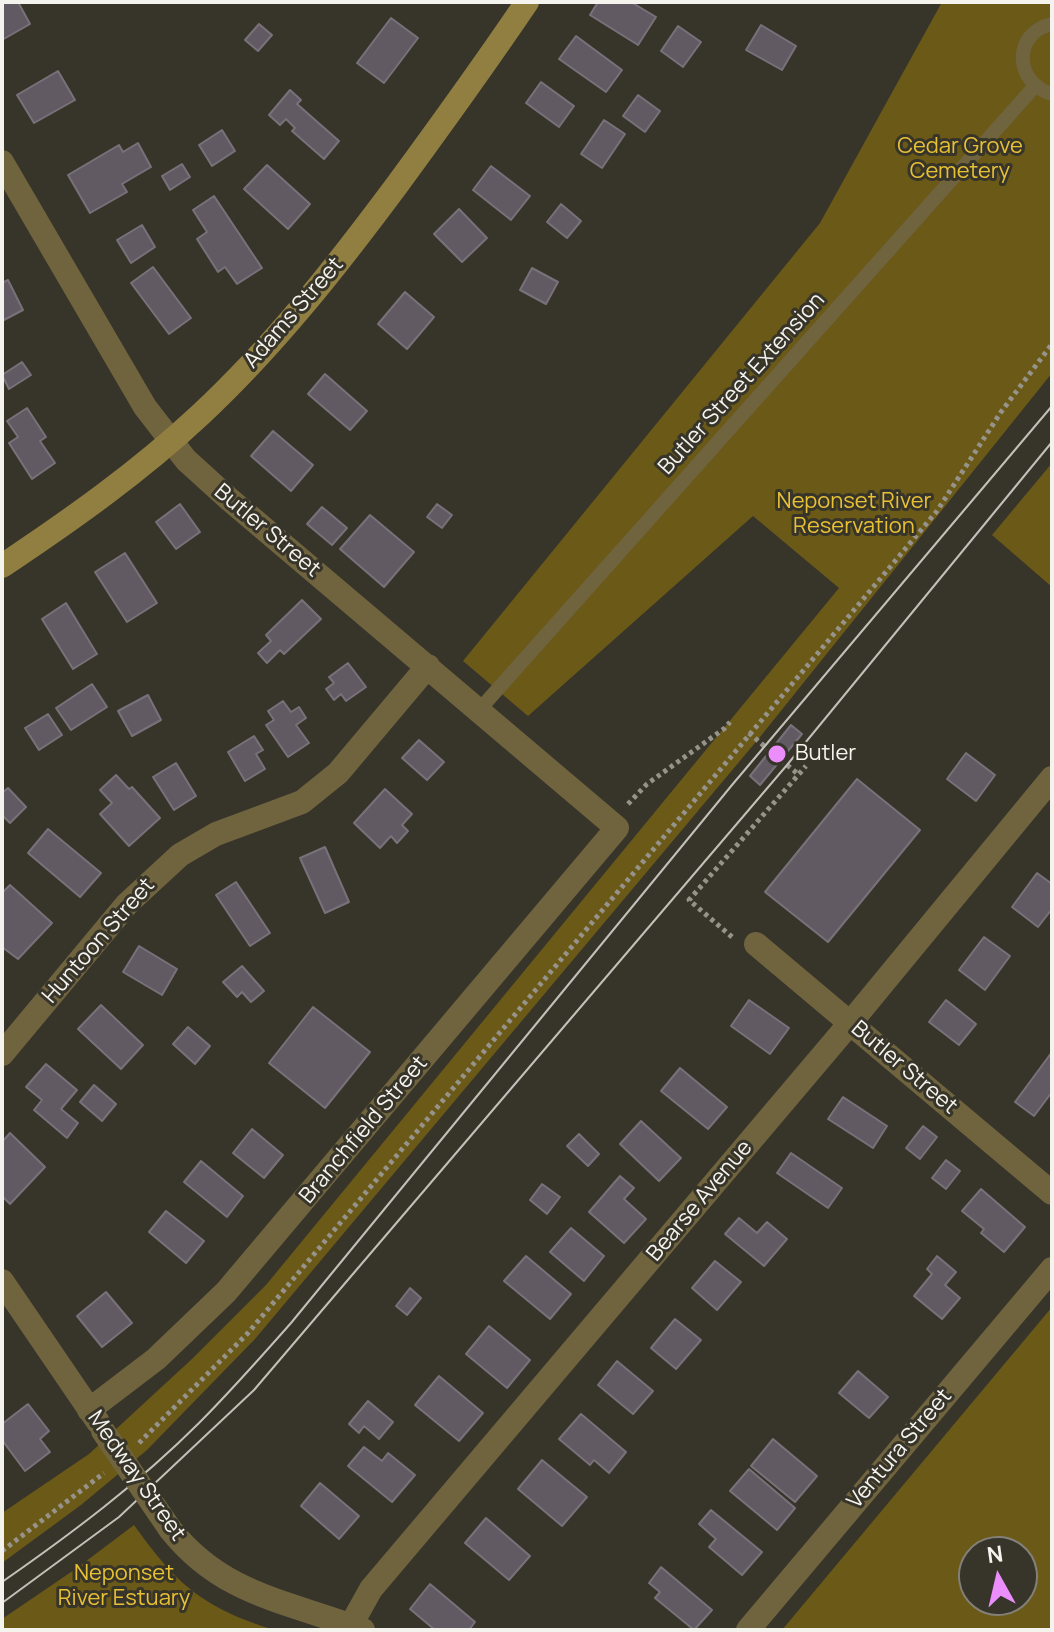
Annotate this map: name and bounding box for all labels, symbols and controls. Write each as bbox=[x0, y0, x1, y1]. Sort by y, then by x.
park label: Cedar Grove Cemetery bbox=[897, 134, 1023, 186]
street label: Adams Street bbox=[239, 252, 349, 374]
street label: Butler Street Extension bbox=[653, 288, 831, 480]
street label: Butler Street bbox=[209, 479, 325, 583]
park label: Neponset River Reservation bbox=[777, 489, 931, 540]
place label: Butler bbox=[795, 741, 856, 767]
marker: Butler bbox=[766, 743, 788, 765]
street label: Huntoon Street bbox=[37, 873, 161, 1009]
street label: Butler Street bbox=[846, 1016, 962, 1120]
street label: Branchfield Street bbox=[295, 1051, 433, 1209]
street label: Bearse Avenue bbox=[642, 1135, 758, 1267]
street label: Ventura Street bbox=[842, 1384, 958, 1514]
street label: Medway Street bbox=[81, 1406, 191, 1546]
north arrow bbox=[958, 1536, 1038, 1616]
text: N bbox=[985, 1538, 1005, 1570]
park label: Neponset River Estuary bbox=[58, 1561, 190, 1612]

